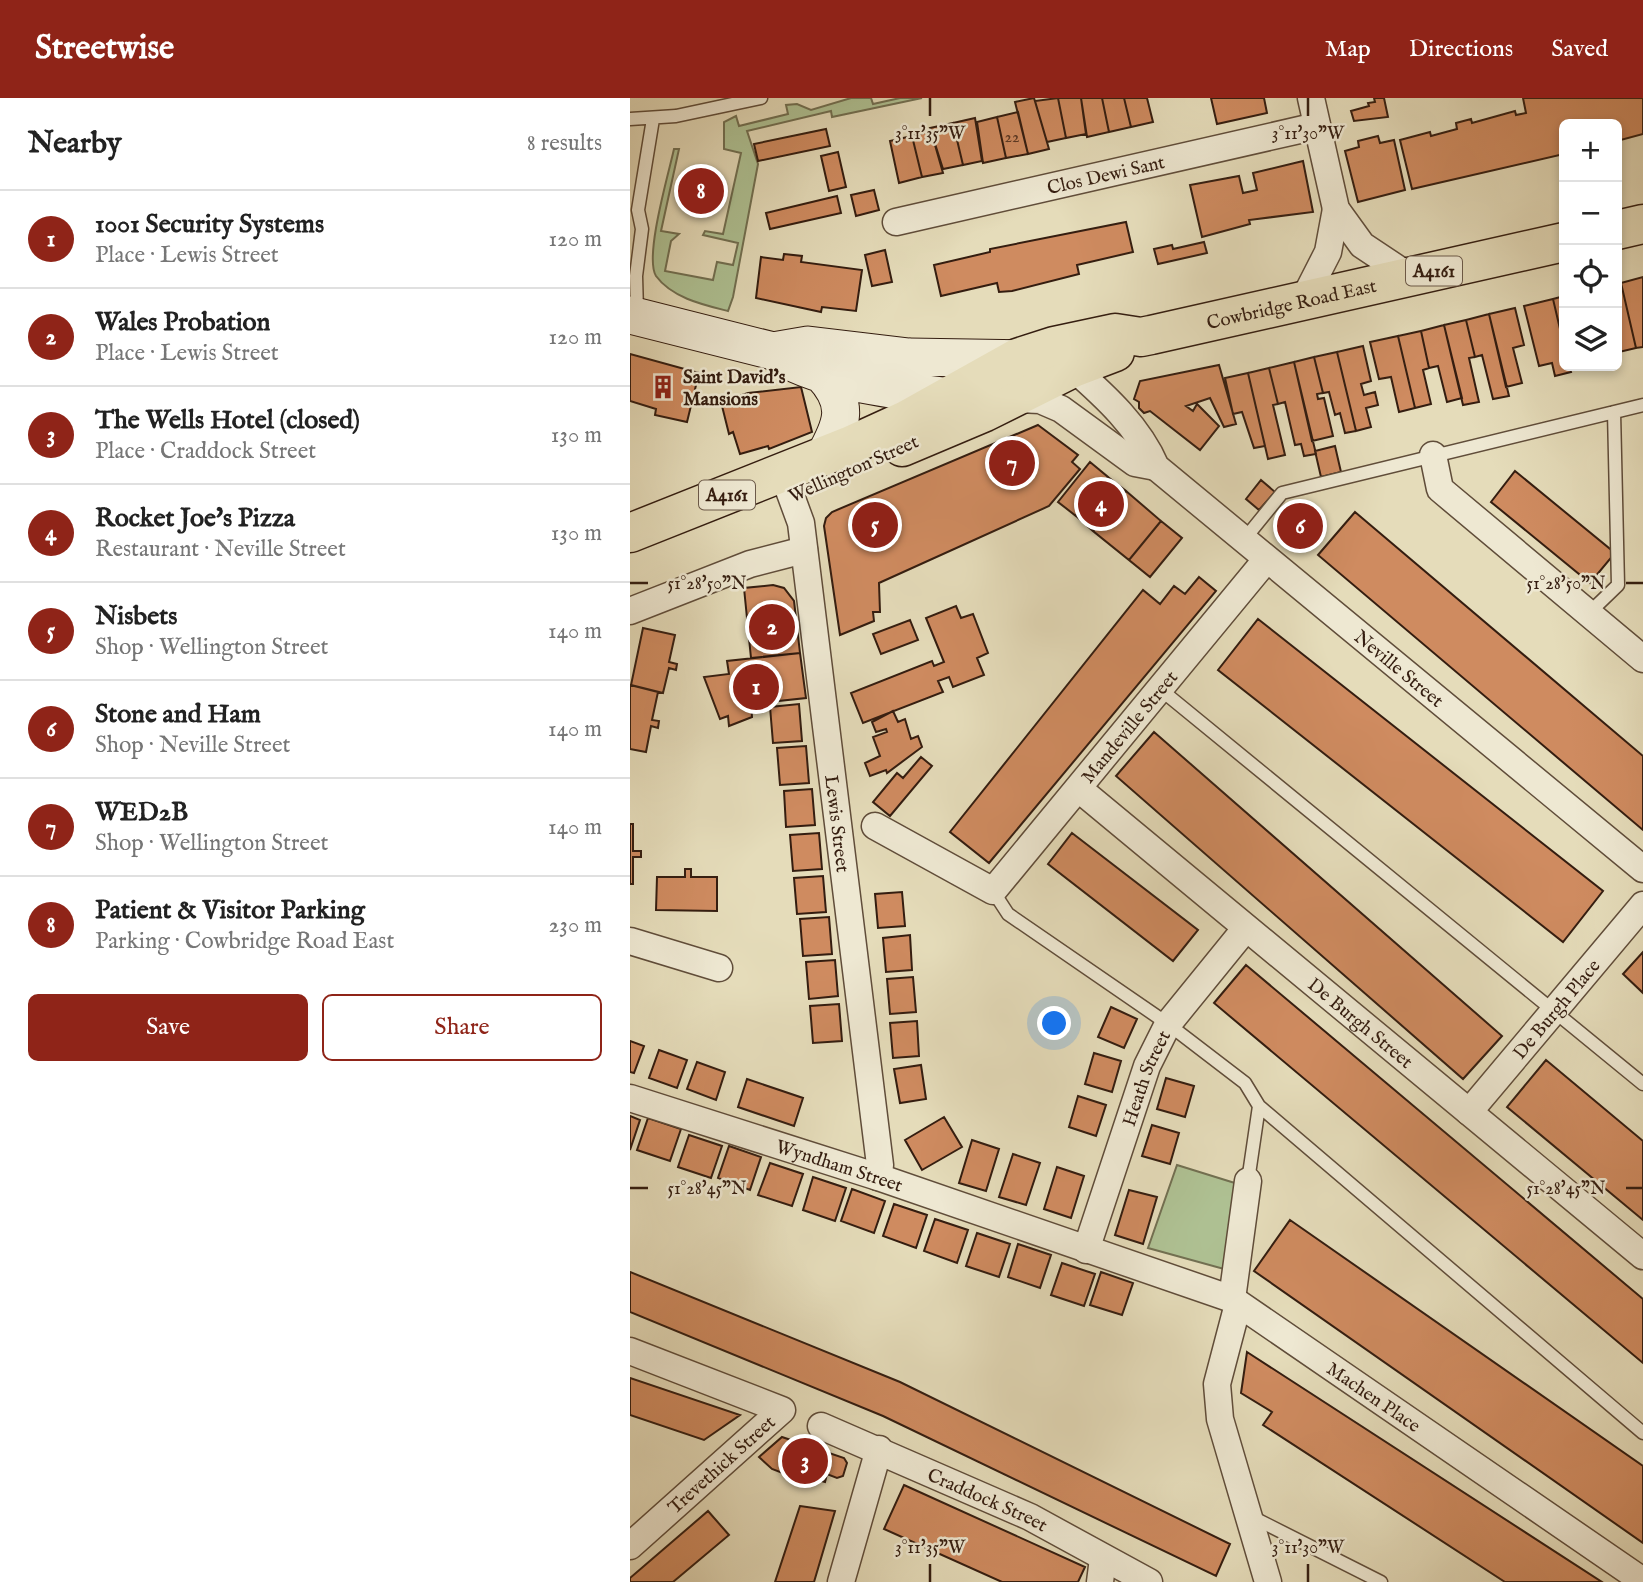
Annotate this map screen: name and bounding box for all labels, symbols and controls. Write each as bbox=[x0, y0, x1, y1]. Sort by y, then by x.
text: Streetwise bbox=[35, 28, 174, 70]
text: Map bbox=[1325, 34, 1371, 65]
text: Directions bbox=[1409, 34, 1513, 65]
text: Saved bbox=[1551, 34, 1608, 65]
map controls bbox=[1559, 119, 1622, 371]
button: + bbox=[1559, 119, 1622, 182]
text: 3°11'35"W bbox=[895, 123, 966, 146]
text: 3°11'30"W bbox=[1272, 123, 1345, 146]
text: Nearby bbox=[28, 125, 121, 163]
house number: 22 bbox=[1004, 128, 1020, 148]
text: 8 results bbox=[527, 129, 602, 158]
street label: Clos Dewi Sant bbox=[1045, 151, 1168, 201]
pin: 8 bbox=[678, 165, 724, 217]
button: − bbox=[1559, 182, 1622, 245]
text: 1001 Security Systems bbox=[95, 208, 324, 241]
text: 1 bbox=[47, 225, 55, 254]
text: 120 m bbox=[549, 225, 602, 254]
text: Place · Lewis Street bbox=[95, 241, 279, 270]
button: locate bbox=[1559, 245, 1622, 308]
road number: A4161 bbox=[1406, 256, 1462, 286]
street label: Cowbridge Road East bbox=[1205, 275, 1379, 336]
text: Wales Probation bbox=[95, 306, 270, 339]
button: layers bbox=[1559, 308, 1622, 371]
text: 2 bbox=[46, 323, 56, 352]
text: 120 m bbox=[549, 323, 602, 352]
text: Place · Lewis Street bbox=[95, 339, 279, 368]
place label: Saint David's Mansions bbox=[683, 366, 786, 412]
building icon: Saint David's Mansions bbox=[649, 373, 677, 401]
text: The Wells Hotel (closed) bbox=[95, 404, 360, 437]
text: 3 bbox=[47, 421, 55, 450]
text: 130 m bbox=[551, 421, 602, 450]
street label: Wellington Street bbox=[785, 430, 923, 509]
text: Place · Craddock Street bbox=[95, 437, 316, 466]
pin: 7 bbox=[989, 437, 1035, 489]
pin: 4 bbox=[1078, 478, 1124, 530]
road number: A4161 bbox=[699, 480, 755, 510]
pin: 5 bbox=[852, 499, 898, 551]
pin: 6 bbox=[1277, 500, 1323, 552]
text: Rocket Joe's Pizza bbox=[95, 502, 295, 535]
text: 4 bbox=[45, 519, 57, 548]
text: 130 m bbox=[551, 519, 602, 548]
text: Restaurant · Neville Street bbox=[95, 535, 346, 564]
text: 51°28'50"N bbox=[667, 573, 747, 596]
text: 51°28'50"N bbox=[1526, 573, 1606, 596]
text: Nisbets bbox=[95, 600, 177, 633]
pin: 2 bbox=[749, 601, 795, 653]
text: 5 bbox=[47, 617, 55, 646]
text: 140 m bbox=[548, 617, 602, 646]
street label: Neville Street bbox=[1349, 626, 1448, 714]
text: Shop · Wellington Street bbox=[95, 633, 328, 662]
pin: 1 bbox=[733, 661, 779, 713]
street label: Mandeville Street bbox=[1077, 666, 1184, 789]
text: Stone and Ham bbox=[95, 698, 261, 731]
text: 6 bbox=[46, 715, 56, 744]
text: 140 m bbox=[548, 715, 602, 744]
text: Shop · Neville Street bbox=[95, 731, 290, 760]
street label: Lewis Street bbox=[818, 774, 854, 874]
text: WED2B bbox=[95, 796, 188, 829]
text: 7 bbox=[46, 813, 56, 842]
text: 140 m bbox=[548, 813, 602, 842]
text: Shop · Wellington Street bbox=[95, 829, 328, 858]
text: Patient & Visitor Parking bbox=[95, 894, 365, 927]
text: 8 bbox=[46, 911, 56, 940]
text: 230 m bbox=[549, 911, 602, 940]
text: Parking · Cowbridge Road East bbox=[95, 927, 394, 956]
street label: De Burgh Place bbox=[1508, 955, 1606, 1065]
street label: De Burgh Street bbox=[1302, 973, 1417, 1075]
button: Save bbox=[28, 994, 308, 1061]
button: Share bbox=[322, 994, 602, 1061]
your location bbox=[1037, 1006, 1071, 1040]
street label: Heath Street bbox=[1118, 1026, 1177, 1130]
street label: Wyndham Street bbox=[772, 1135, 906, 1199]
text: 51°28'45"N bbox=[667, 1178, 747, 1201]
text: 51°28'45"N bbox=[1526, 1178, 1606, 1201]
street label: Machen Place bbox=[1321, 1357, 1425, 1439]
street label: Trevethick Street bbox=[664, 1411, 781, 1520]
pin: 3 bbox=[782, 1435, 828, 1487]
street label: Craddock Street bbox=[923, 1464, 1051, 1538]
text: 3°11'35"W bbox=[895, 1537, 966, 1560]
text: 3°11'30"W bbox=[1272, 1537, 1345, 1560]

